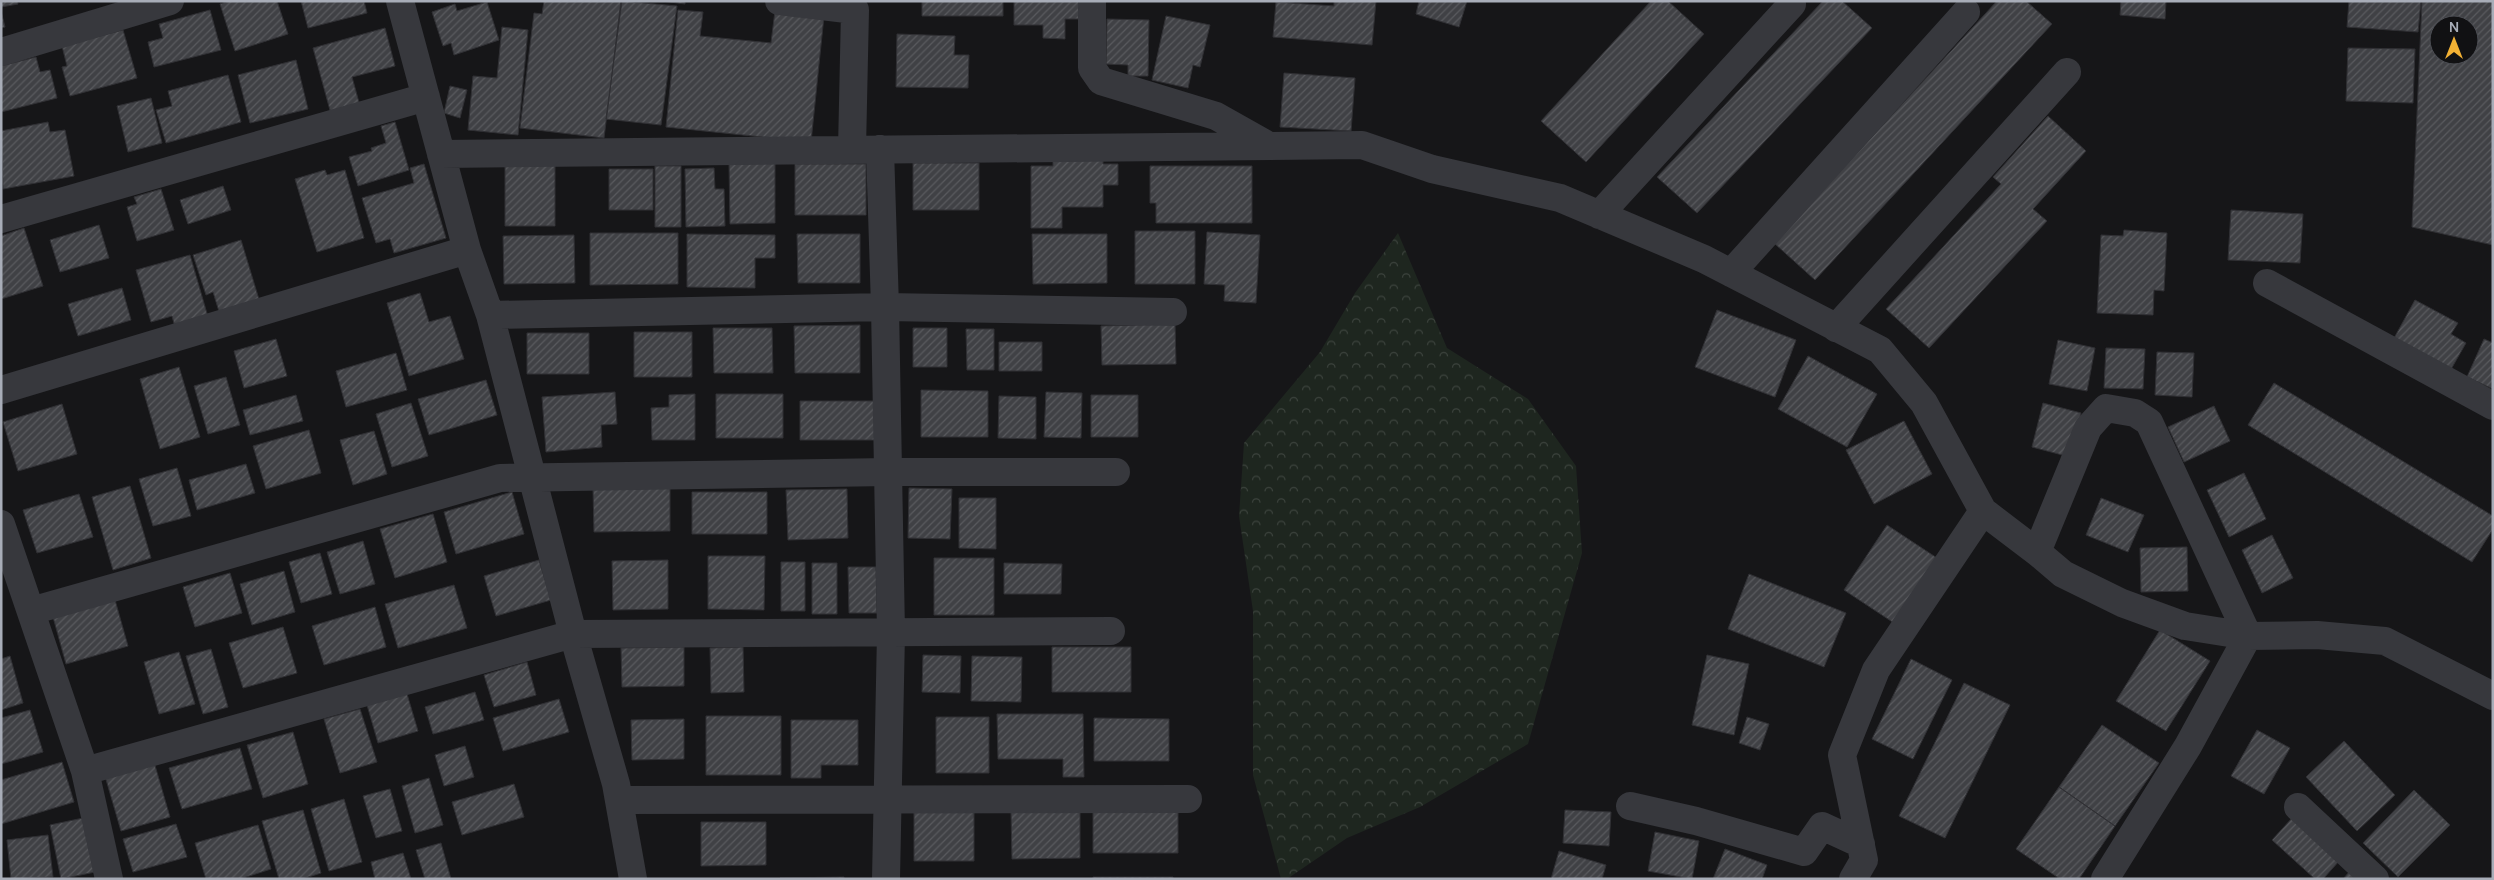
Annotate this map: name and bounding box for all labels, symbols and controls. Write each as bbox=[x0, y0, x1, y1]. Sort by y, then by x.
north arrow bbox=[2429, 15, 2479, 65]
text: N bbox=[2449, 17, 2459, 36]

